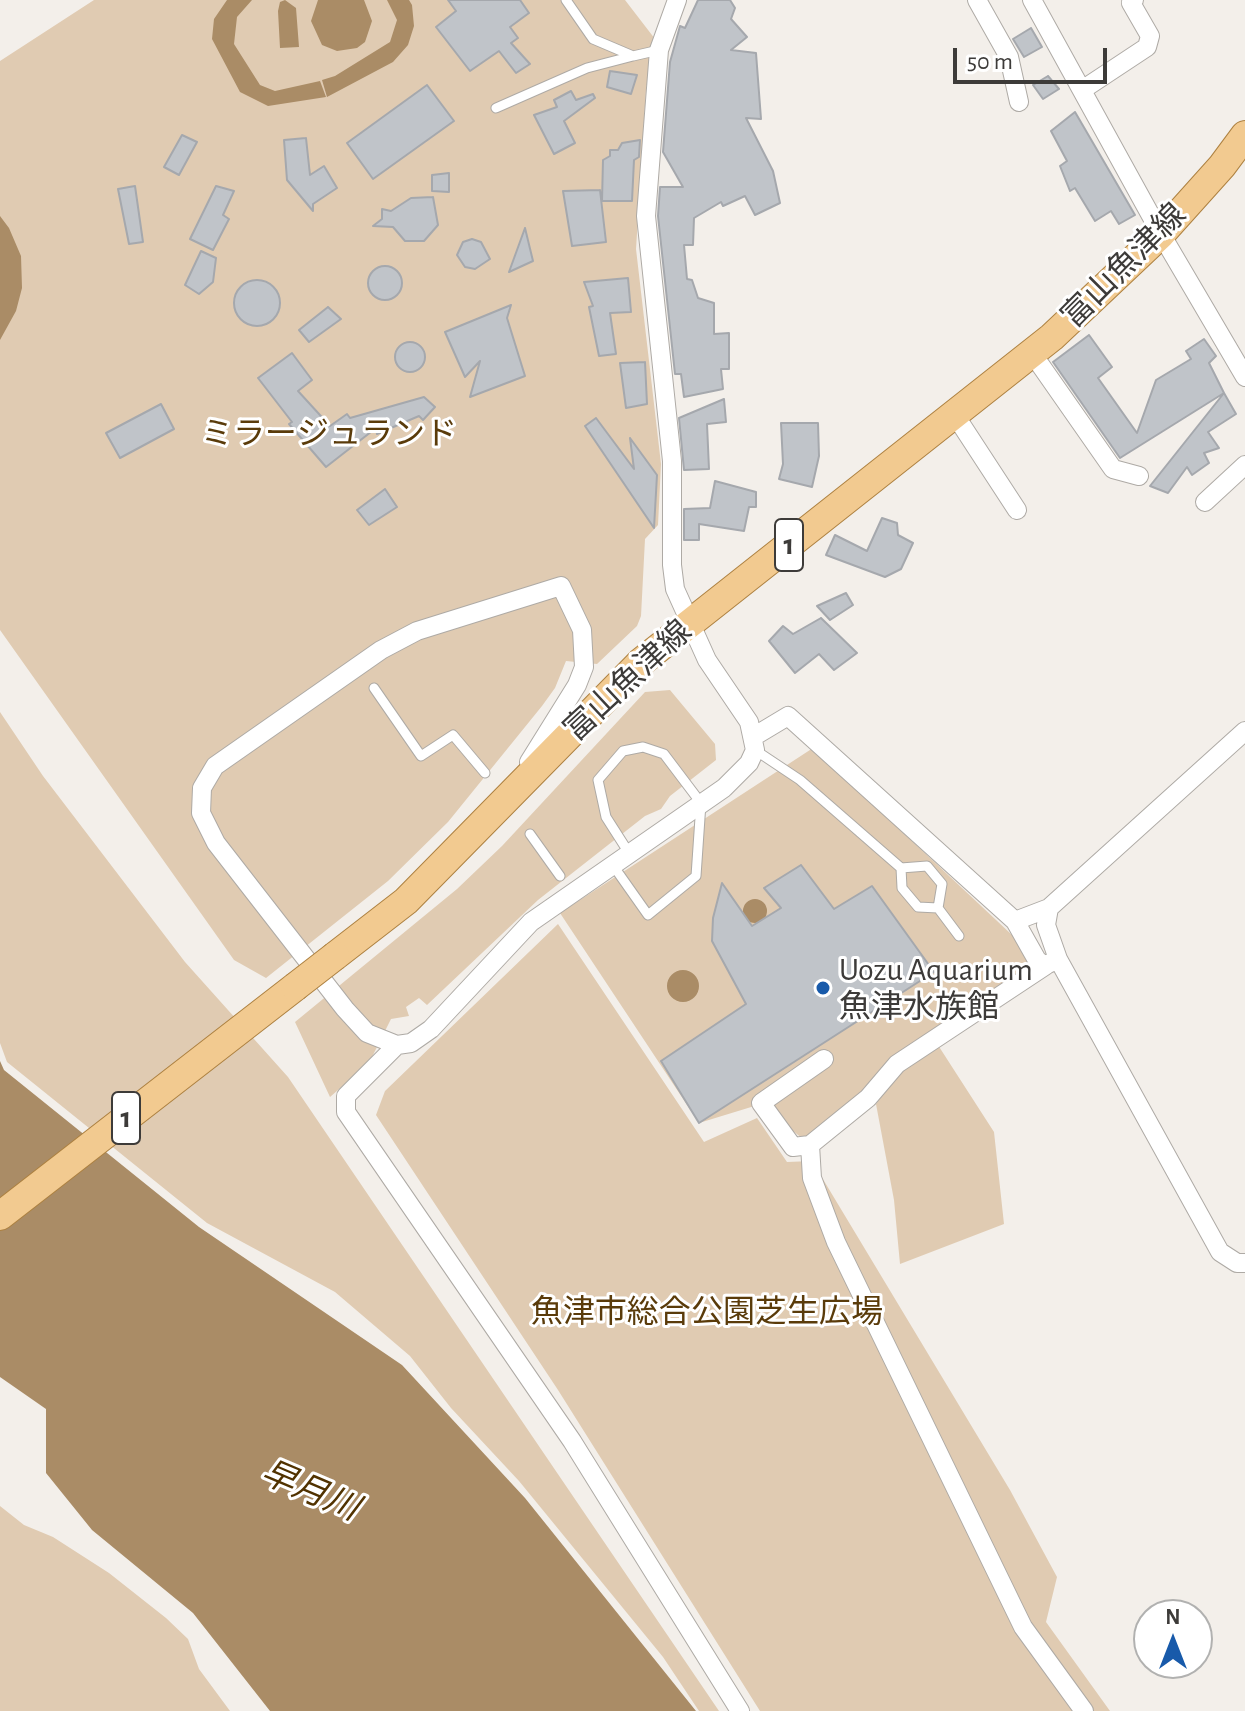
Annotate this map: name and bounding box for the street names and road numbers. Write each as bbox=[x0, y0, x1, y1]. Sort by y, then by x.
street label: 富山魚津線 bbox=[1054, 196, 1194, 336]
road number: 1 bbox=[775, 519, 803, 571]
street label: 富山魚津線 bbox=[556, 612, 700, 750]
road number: 1 bbox=[112, 1092, 140, 1144]

